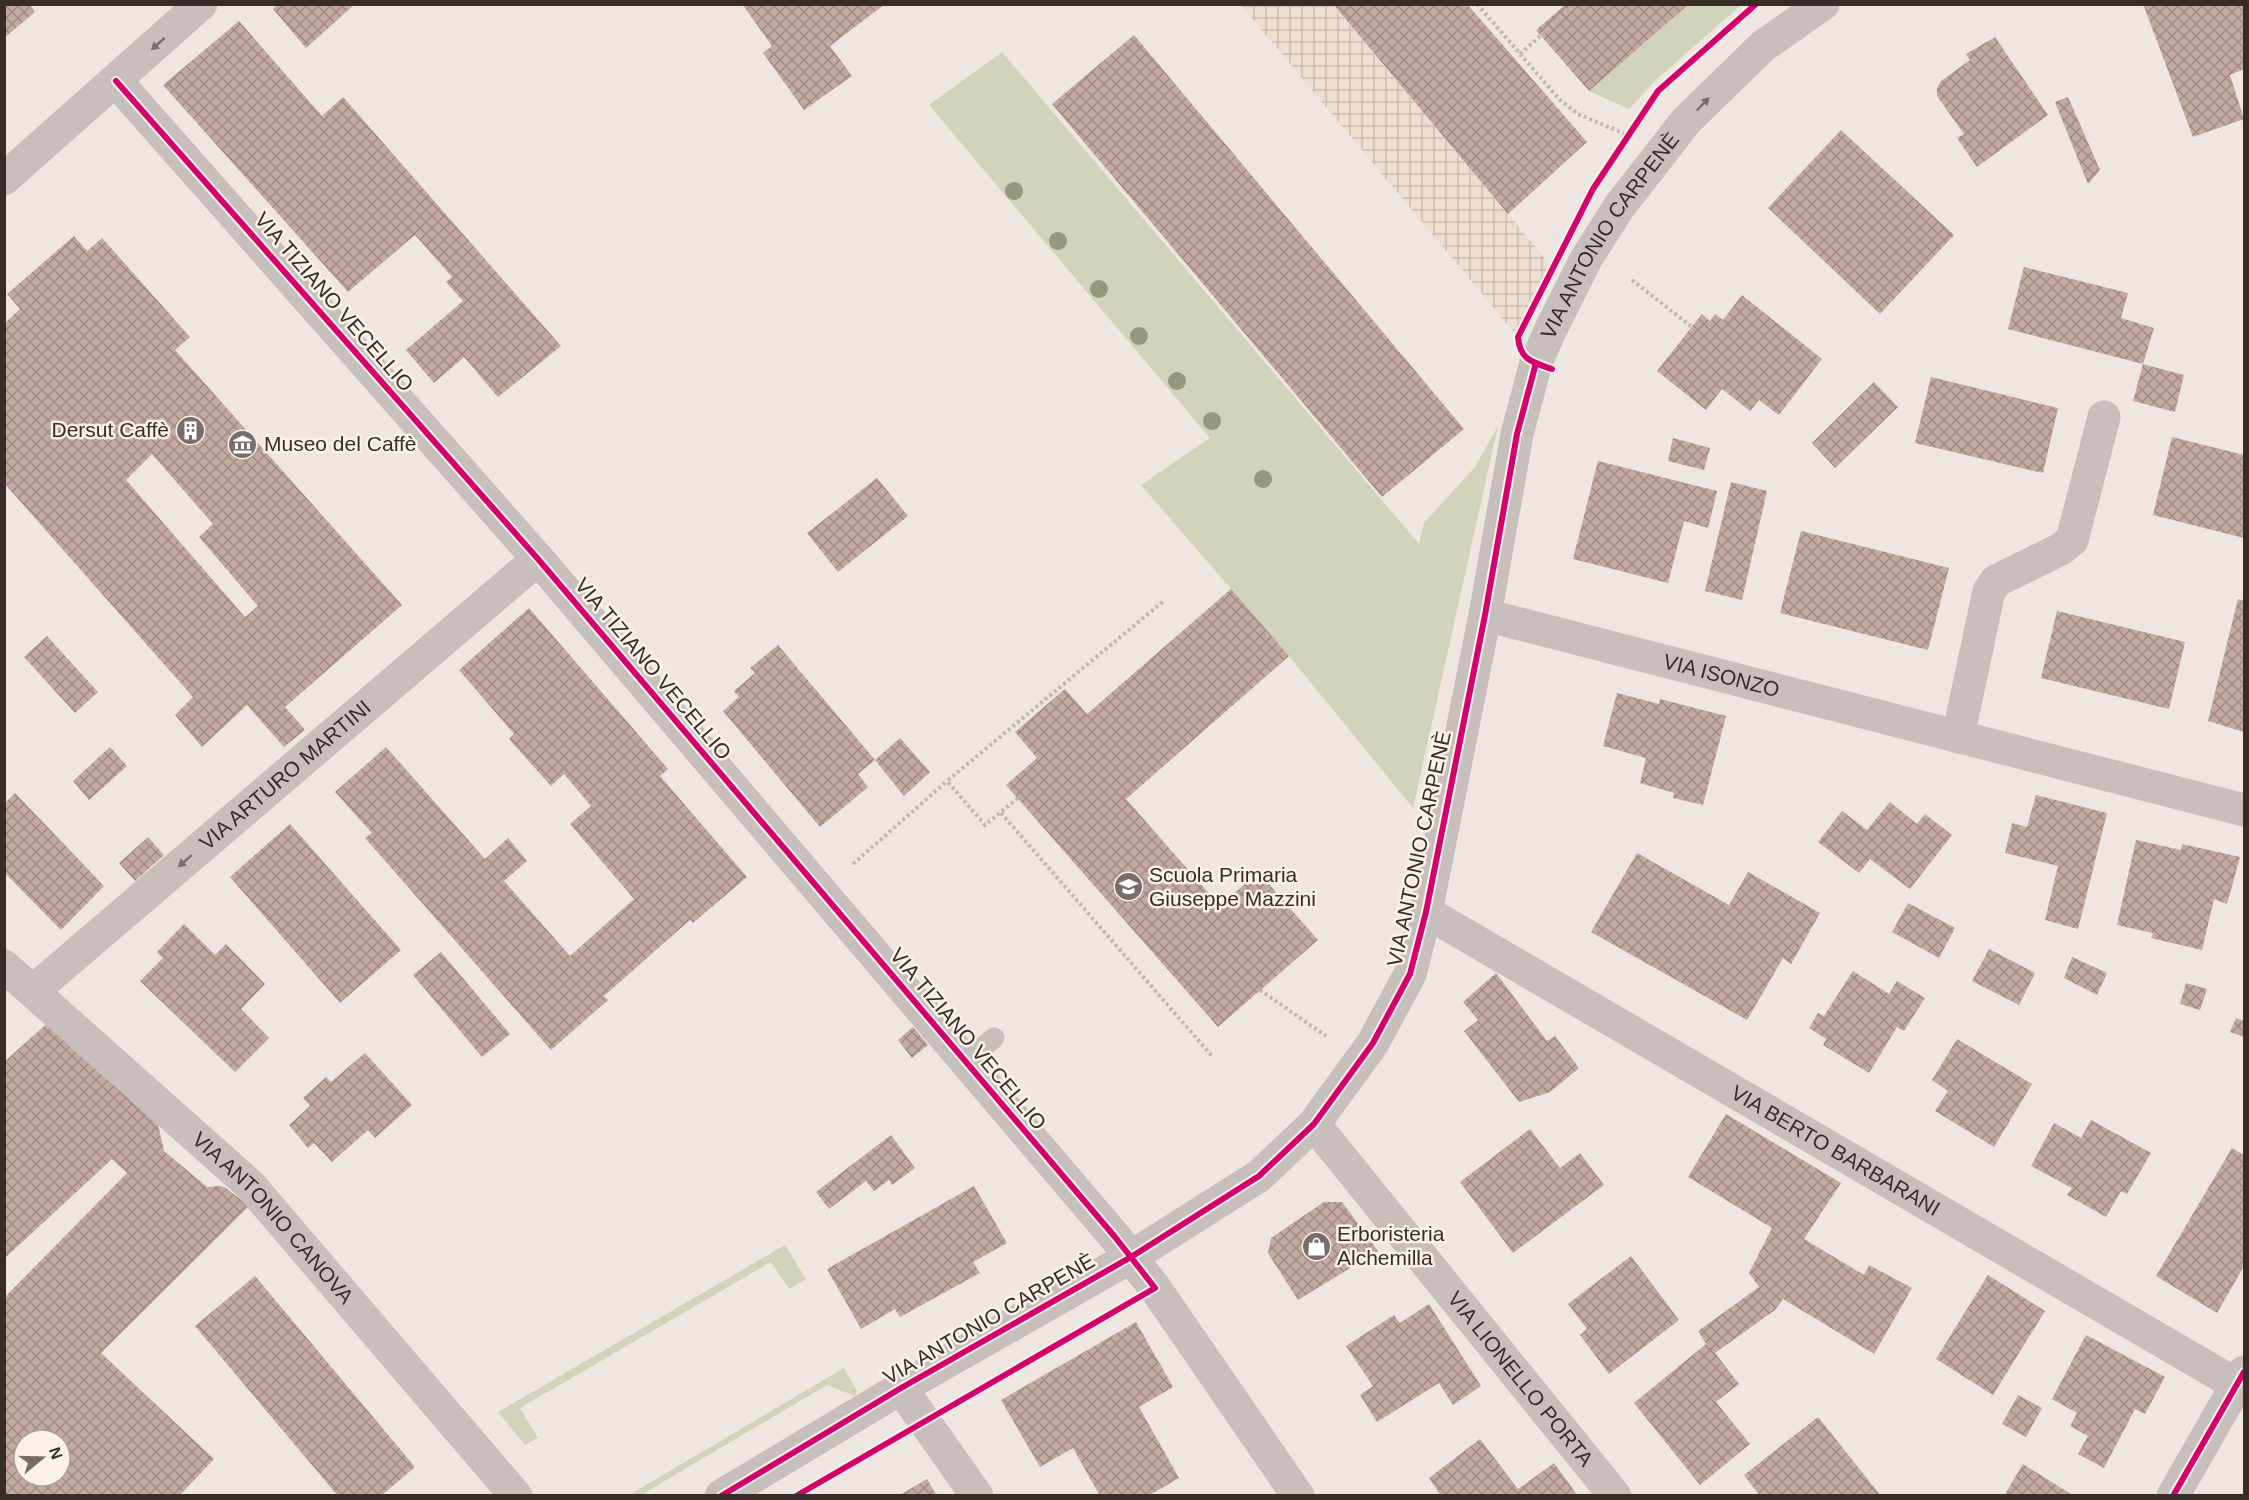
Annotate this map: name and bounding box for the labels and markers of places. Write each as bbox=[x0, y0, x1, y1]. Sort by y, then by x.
building icon: Dersut Caffè bbox=[174, 414, 206, 446]
place label: Dersut Caffè bbox=[52, 418, 169, 441]
museum icon: Museo del Caffè bbox=[227, 428, 259, 460]
place label: Museo del Caffè bbox=[264, 432, 417, 455]
place label: Scuola Primaria Giuseppe Mazzini bbox=[1149, 863, 1316, 910]
school or university icon: Scuola Primaria Giuseppe Mazzini bbox=[1112, 871, 1144, 903]
place label: Erboristeria Alchemilla bbox=[1337, 1222, 1445, 1269]
shop icon: Erboristeria Alchemilla bbox=[1300, 1230, 1332, 1262]

